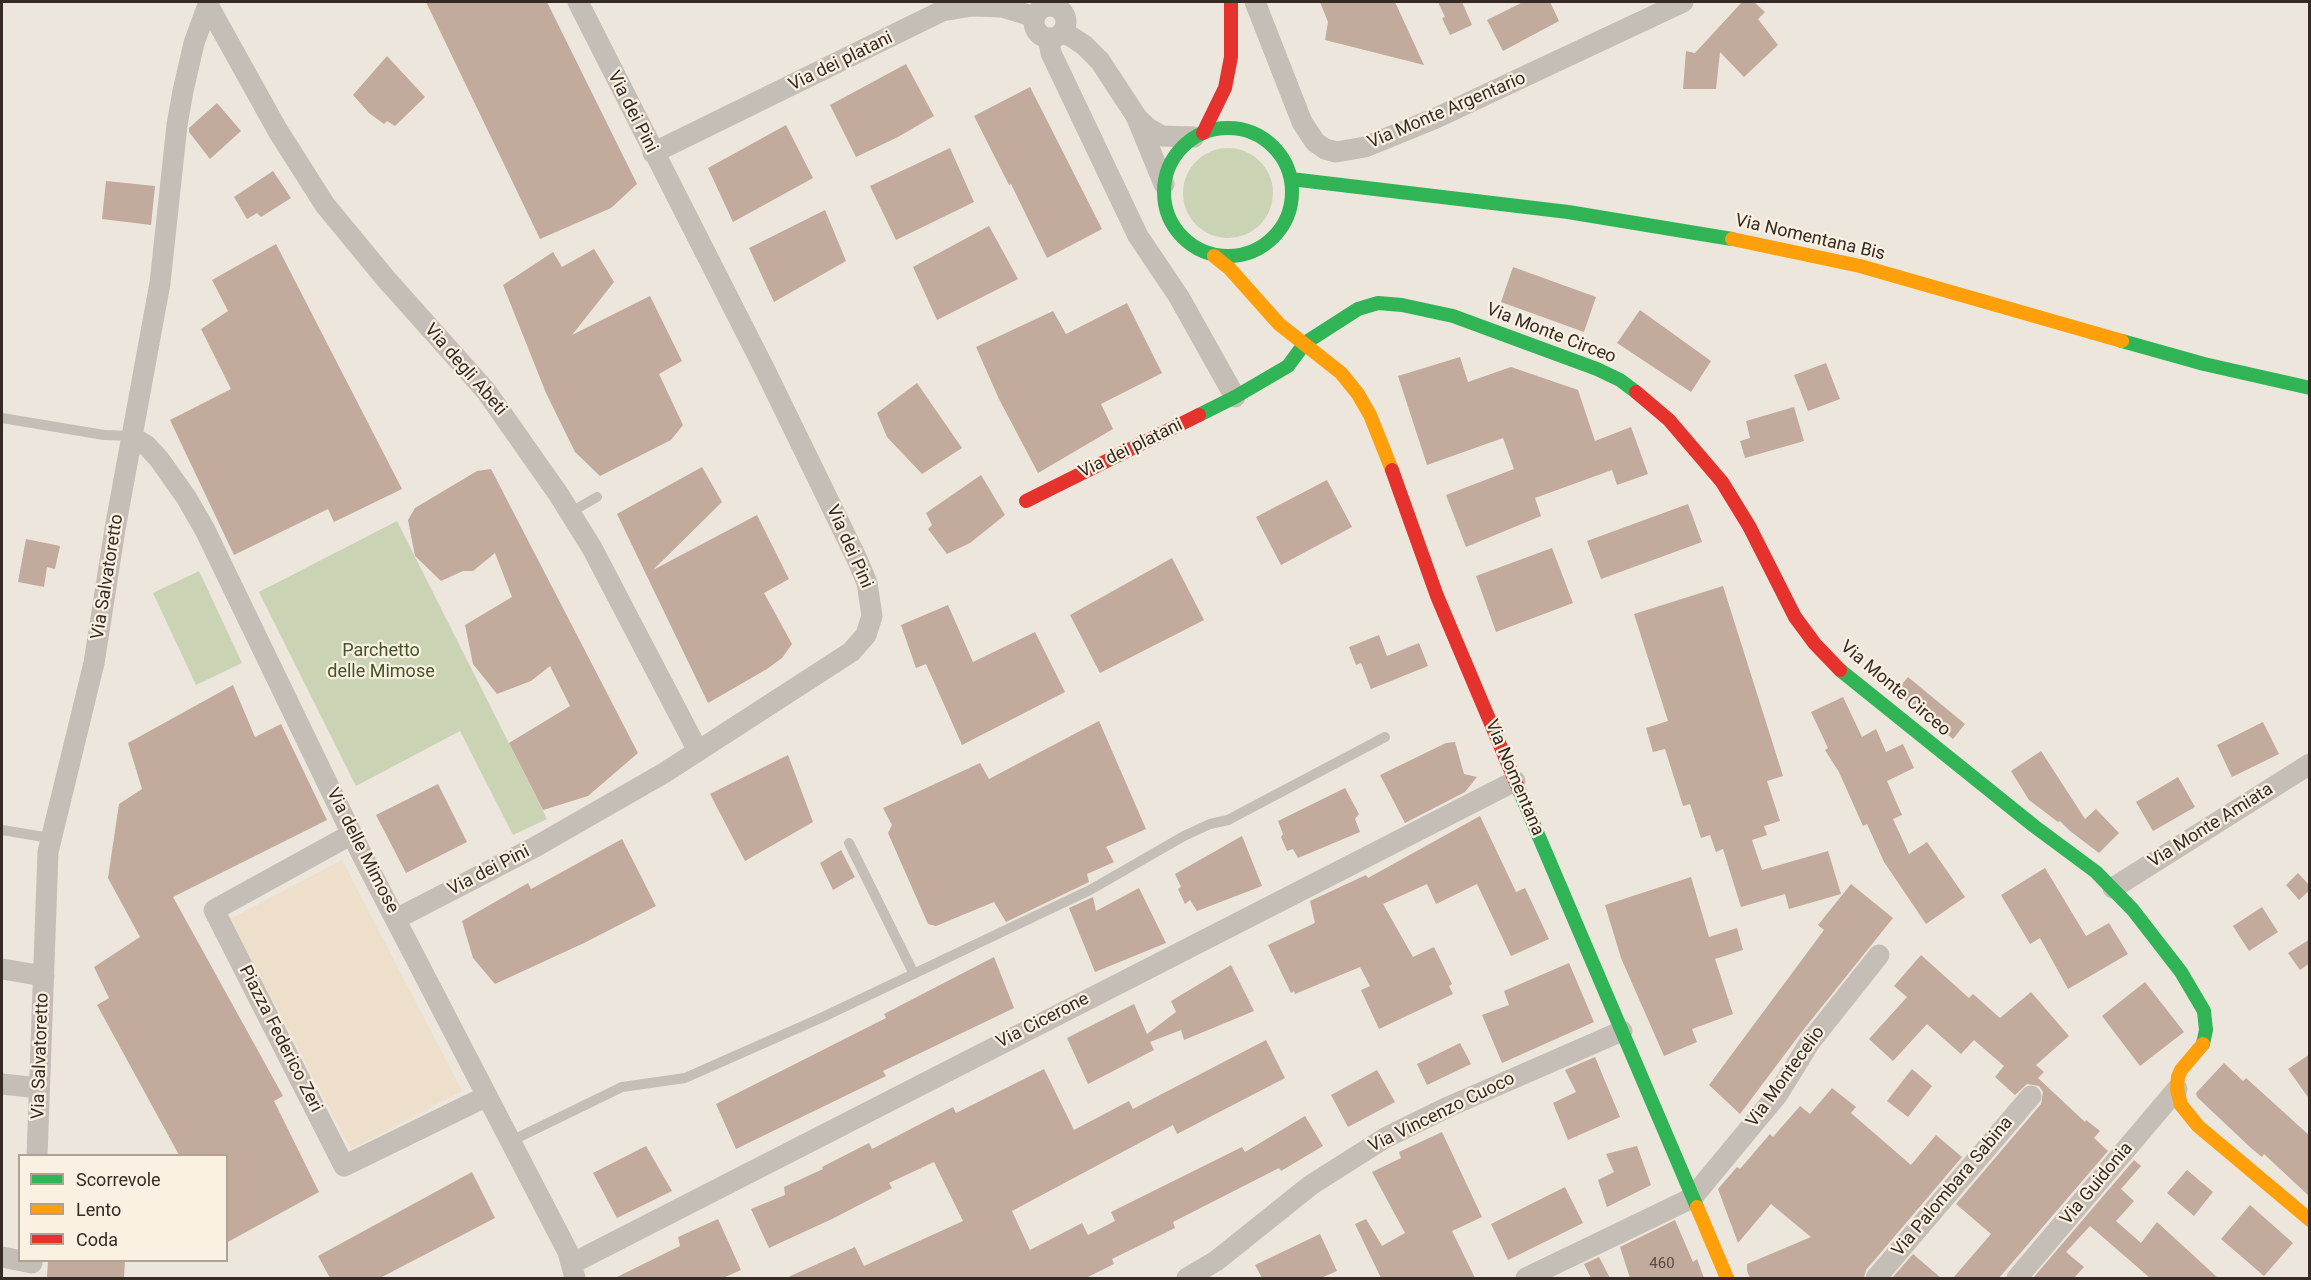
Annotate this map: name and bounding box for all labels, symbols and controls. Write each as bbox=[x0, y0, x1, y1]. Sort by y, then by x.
street label: Via dei platani bbox=[786, 28, 896, 96]
street label: Via dei Pini bbox=[602, 68, 662, 156]
street label: Via Monte Argentario bbox=[1365, 68, 1529, 154]
street label: Via Nomentana Bis bbox=[1733, 210, 1887, 266]
street label: Via Monte Circeo bbox=[1483, 299, 1619, 369]
street label: Via degli Abeti bbox=[419, 320, 511, 420]
street label: Via dei platani bbox=[1076, 415, 1186, 483]
street label: Via dei Pini bbox=[821, 502, 877, 592]
street label: Via Salvatoretto bbox=[87, 513, 129, 641]
street label: Via Monte Circeo bbox=[1836, 637, 1954, 741]
park label: Parchetto delle Mimose bbox=[327, 640, 435, 682]
street label: Via Nomentana bbox=[1480, 717, 1548, 839]
street label: Via Monte Amiata bbox=[2145, 779, 2277, 873]
street label: Via delle Mimose bbox=[321, 785, 403, 917]
street label: Via dei Pini bbox=[445, 841, 533, 901]
street label: Piazza Federico Zeri bbox=[234, 962, 326, 1116]
street label: Via Cicerone bbox=[993, 988, 1093, 1054]
street label: Via Salvatoretto bbox=[28, 992, 54, 1120]
street label: Via Montecelio bbox=[1742, 1022, 1830, 1132]
street label: Via Vincenzo Cuoco bbox=[1365, 1068, 1519, 1158]
street label: Via Palombara Sabina bbox=[1888, 1113, 2018, 1261]
street label: Via Guidonia bbox=[2056, 1138, 2138, 1230]
legend bbox=[18, 1154, 228, 1262]
text: Scorrevole bbox=[76, 1169, 161, 1190]
text: Lento bbox=[76, 1199, 121, 1220]
text: Coda bbox=[76, 1229, 118, 1250]
house number: 460 bbox=[1649, 1255, 1675, 1273]

